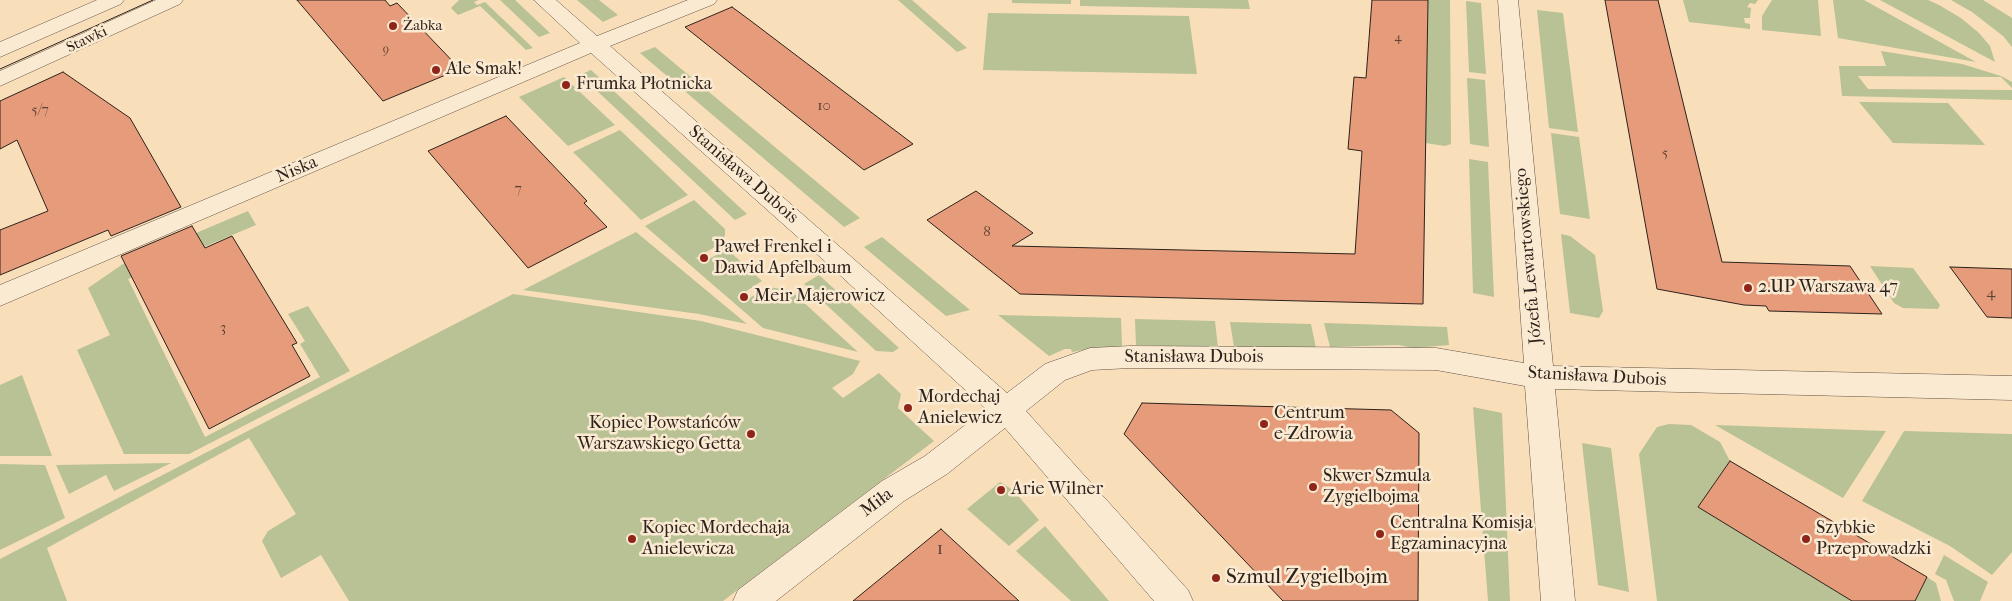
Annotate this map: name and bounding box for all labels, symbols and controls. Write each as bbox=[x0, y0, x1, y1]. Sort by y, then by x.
place label: Żabka bbox=[403, 17, 442, 35]
marker: Żabka bbox=[387, 20, 399, 32]
street label: Stawki bbox=[64, 23, 110, 57]
house number: 4 bbox=[1394, 31, 1402, 45]
house number: 9 bbox=[383, 43, 389, 57]
place label: Ale Smak! bbox=[446, 59, 522, 81]
marker: Ale Smak! bbox=[430, 64, 442, 76]
place label: Frumka Płotnicka bbox=[576, 74, 712, 96]
marker: Frumka Płotnicka bbox=[560, 79, 572, 91]
house number: 10 bbox=[817, 97, 831, 115]
house number: 5/7 bbox=[31, 101, 49, 119]
street label: Stanisława Dubois bbox=[683, 121, 803, 229]
house number: 5 bbox=[1662, 144, 1668, 162]
street label: Niska bbox=[273, 152, 321, 188]
street label: Józefa Lewartowskiego bbox=[1511, 167, 1547, 345]
house number: 7 bbox=[514, 180, 522, 198]
house number: 8 bbox=[983, 223, 991, 241]
place label: Paweł Frenkel i Dawid Apfelbaum bbox=[714, 237, 851, 280]
marker: Paweł Frenkel i Dawid Apfelbaum bbox=[698, 252, 710, 264]
place label: 2.UP Warszawa 47 bbox=[1758, 277, 1898, 299]
marker: 2.UP Warszawa 47 bbox=[1742, 282, 1754, 294]
house number: 4 bbox=[1987, 284, 1995, 302]
place label: Meir Majerowicz bbox=[754, 286, 885, 308]
marker: Meir Majerowicz bbox=[738, 291, 750, 303]
house number: 3 bbox=[220, 319, 226, 337]
street label: Stanisława Dubois bbox=[1125, 347, 1263, 369]
street label: Stanisława Dubois bbox=[1527, 363, 1667, 391]
place label: Mordechaj Anielewicz bbox=[918, 387, 1002, 429]
marker: Mordechaj Anielewicz bbox=[902, 402, 914, 414]
place label: Centrum e-Zdrowia bbox=[1274, 403, 1353, 446]
place label: Kopiec Powstańców Warszawskiego Getta bbox=[577, 413, 741, 456]
marker: Centrum e-Zdrowia bbox=[1258, 418, 1270, 430]
marker: Kopiec Powstańców Warszawskiego Getta bbox=[745, 428, 757, 440]
place label: Skwer Szmula Zygielbojma bbox=[1323, 466, 1431, 508]
place label: Arie Wilner bbox=[1011, 479, 1103, 501]
marker: Skwer Szmula Zygielbojma bbox=[1307, 481, 1319, 493]
street label: Miła bbox=[856, 484, 898, 522]
marker: Arie Wilner bbox=[995, 484, 1007, 496]
place label: Centralna Komisja Egzaminacyjna bbox=[1390, 513, 1533, 556]
place label: Kopiec Mordechaja Anielewicza bbox=[642, 518, 790, 560]
place label: Szybkie Przeprowadzki bbox=[1816, 518, 1931, 560]
marker: Centralna Komisja Egzaminacyjna bbox=[1374, 528, 1386, 540]
marker: Kopiec Mordechaja Anielewicza bbox=[626, 533, 638, 545]
marker: Szybkie Przeprowadzki bbox=[1800, 533, 1812, 545]
house number: 1 bbox=[937, 539, 943, 561]
place label: Szmul Zygielbojm bbox=[1226, 565, 1388, 591]
marker: Szmul Zygielbojm bbox=[1210, 572, 1222, 584]

